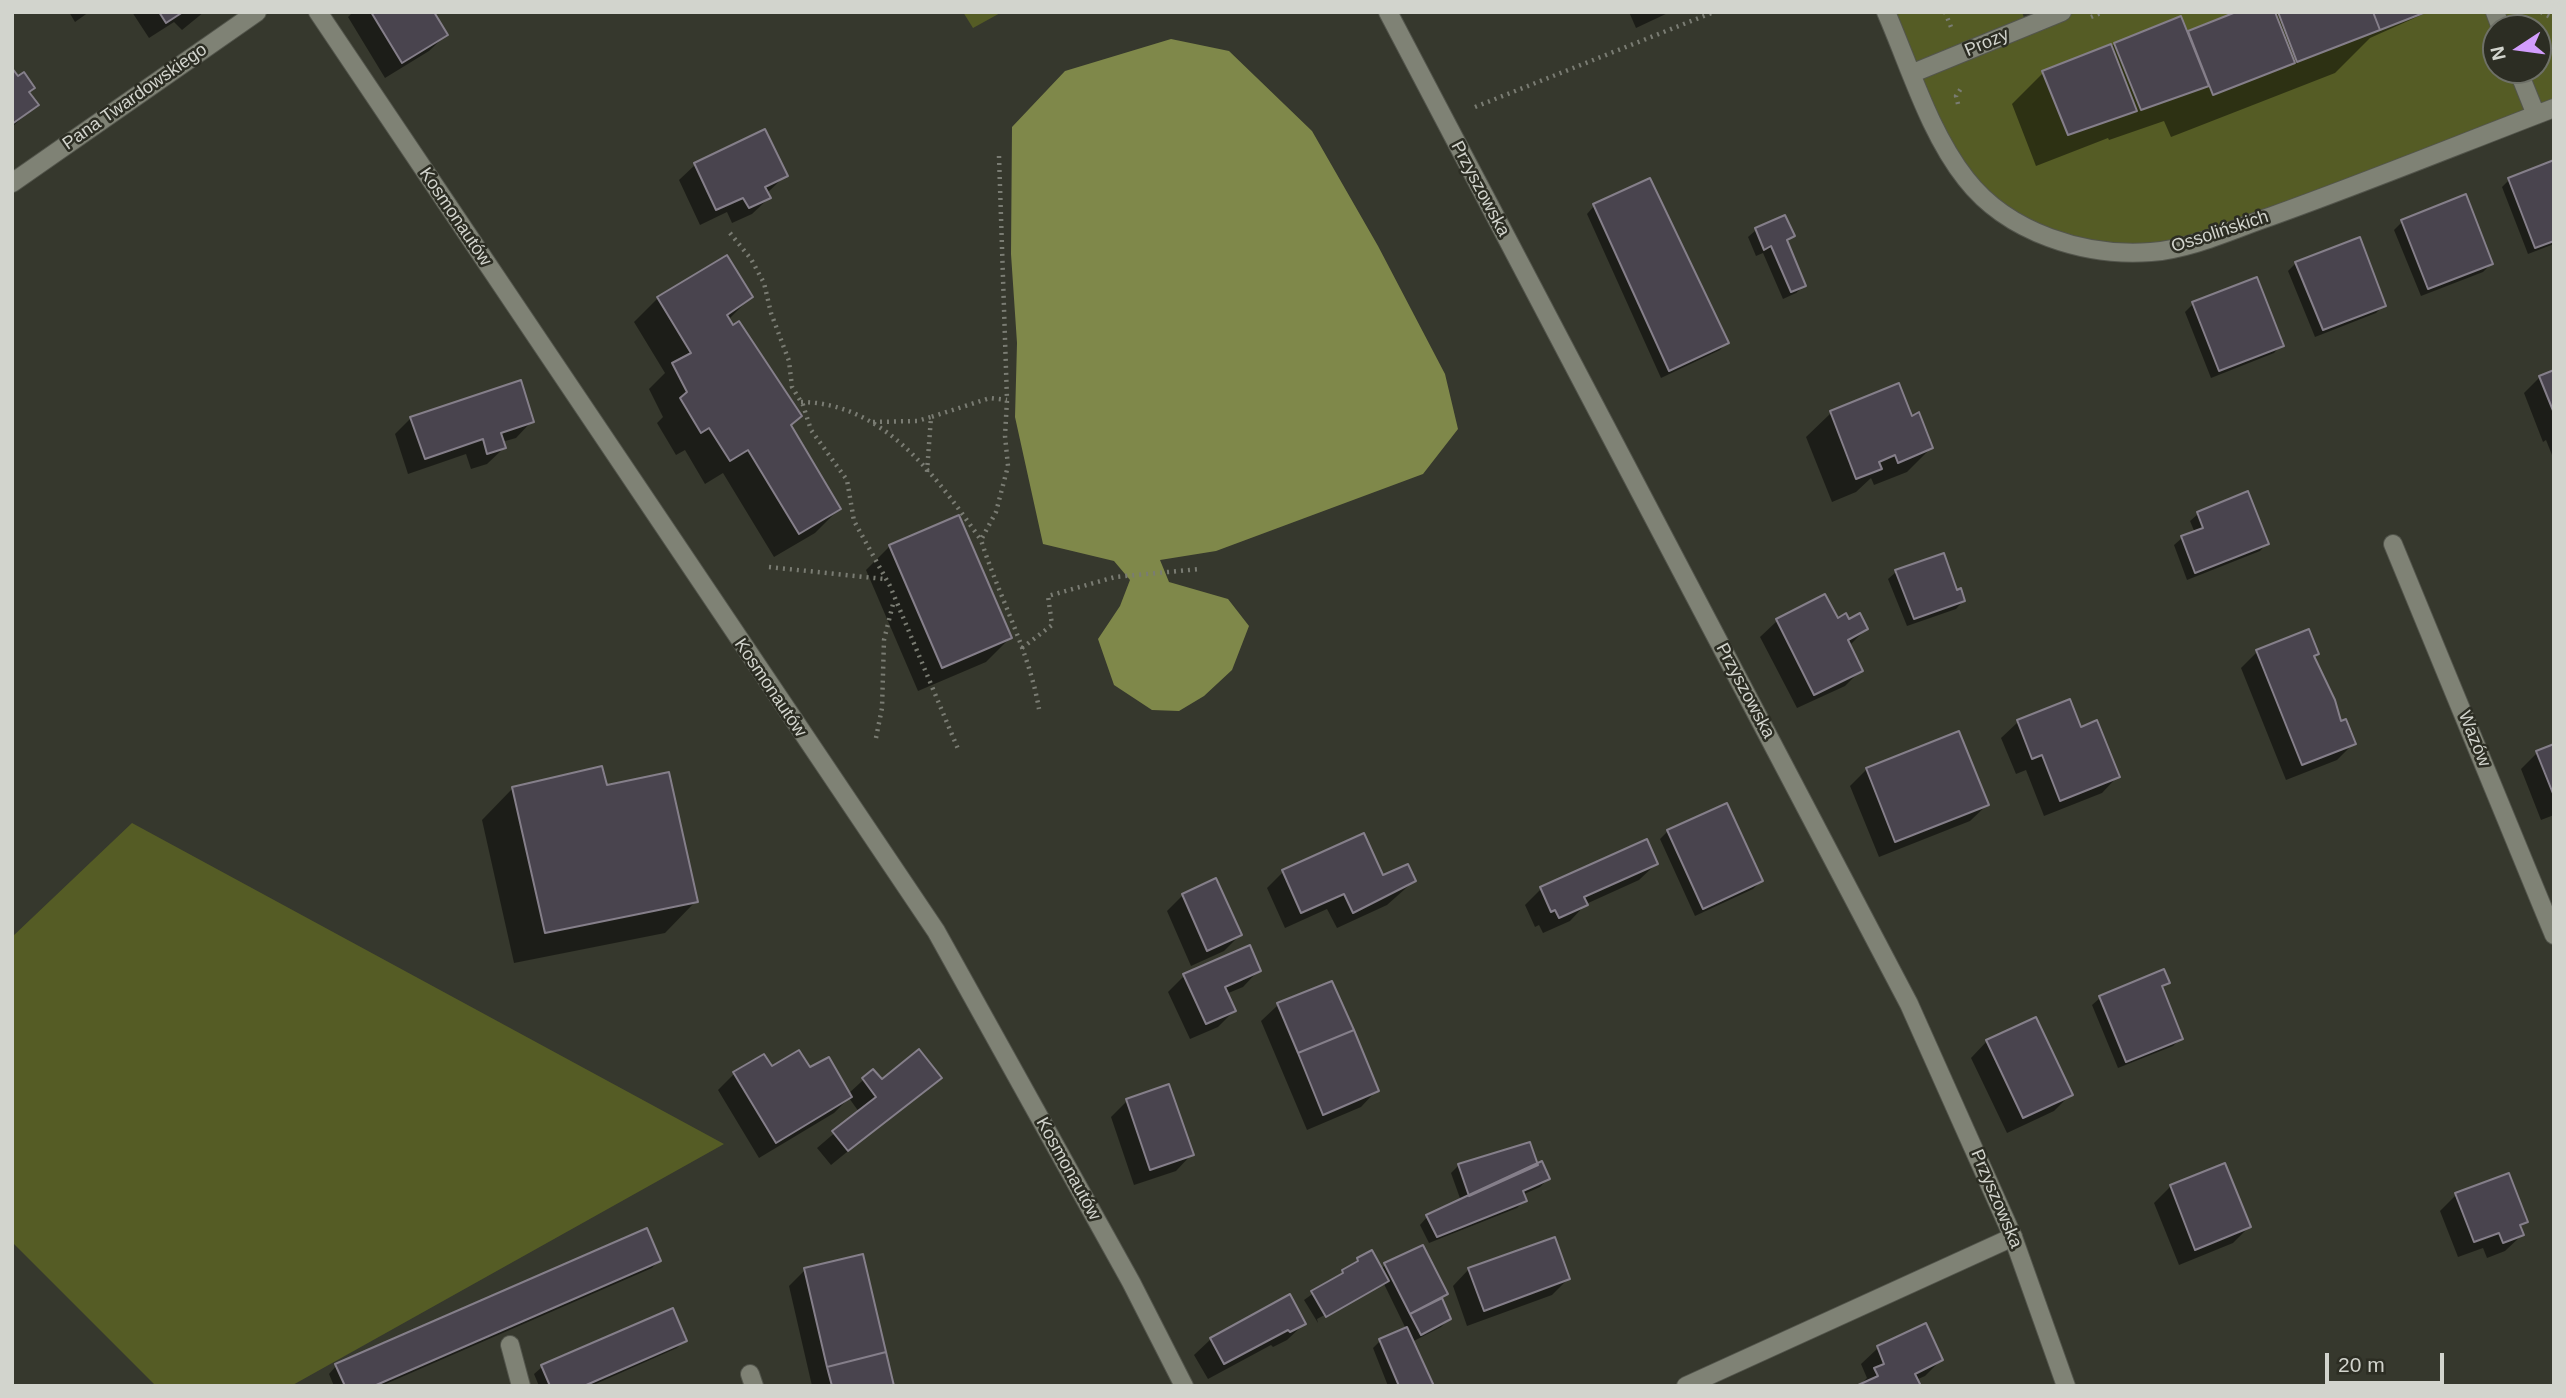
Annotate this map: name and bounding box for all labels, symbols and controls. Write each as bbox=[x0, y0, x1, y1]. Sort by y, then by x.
north arrow bbox=[2482, 14, 2552, 84]
street label: Prozy bbox=[1962, 24, 2012, 62]
street label: Pana Twardowskiego bbox=[59, 39, 211, 155]
text: N bbox=[2486, 44, 2510, 62]
street label: Przyszowska bbox=[1446, 138, 1514, 240]
street label: Kosmonautów bbox=[414, 164, 496, 270]
street label: Ossolińskich bbox=[2169, 206, 2271, 258]
street label: Kosmonautów bbox=[729, 635, 811, 741]
street label: Przyszowska bbox=[1711, 640, 1779, 742]
street label: Wazów bbox=[2453, 708, 2495, 770]
street label: Kosmonautów bbox=[1031, 1114, 1105, 1224]
street label: Przyszowska bbox=[1966, 1146, 2026, 1252]
scale bar bbox=[2328, 1338, 2447, 1382]
text: 20 m bbox=[2338, 1353, 2385, 1376]

